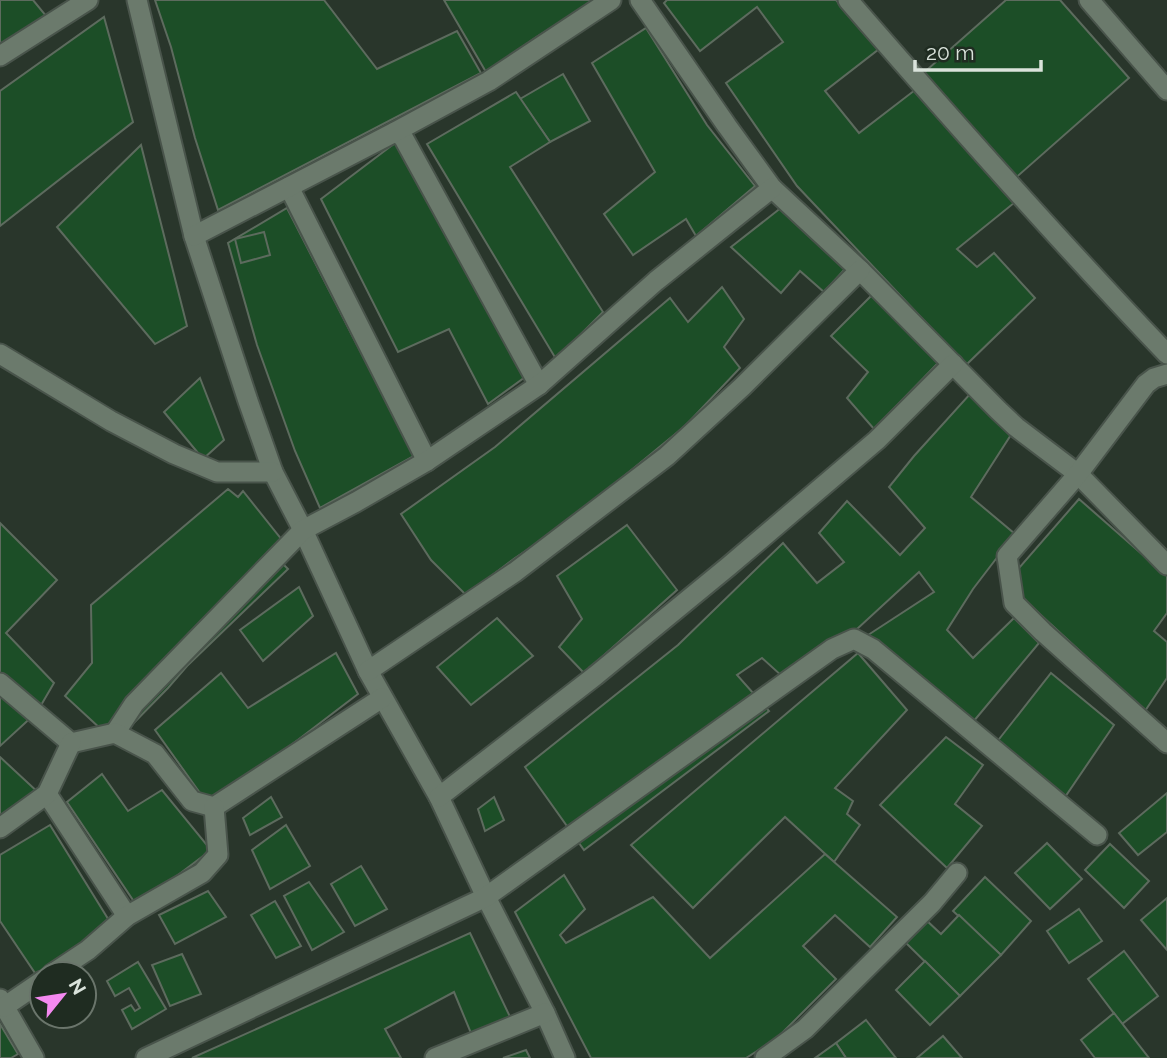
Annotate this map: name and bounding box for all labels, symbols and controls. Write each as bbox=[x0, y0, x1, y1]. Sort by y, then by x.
scale bar bbox=[915, 28, 1041, 72]
text: 20 m bbox=[926, 40, 974, 65]
north arrow bbox=[28, 960, 98, 1030]
text: N bbox=[65, 975, 91, 998]

